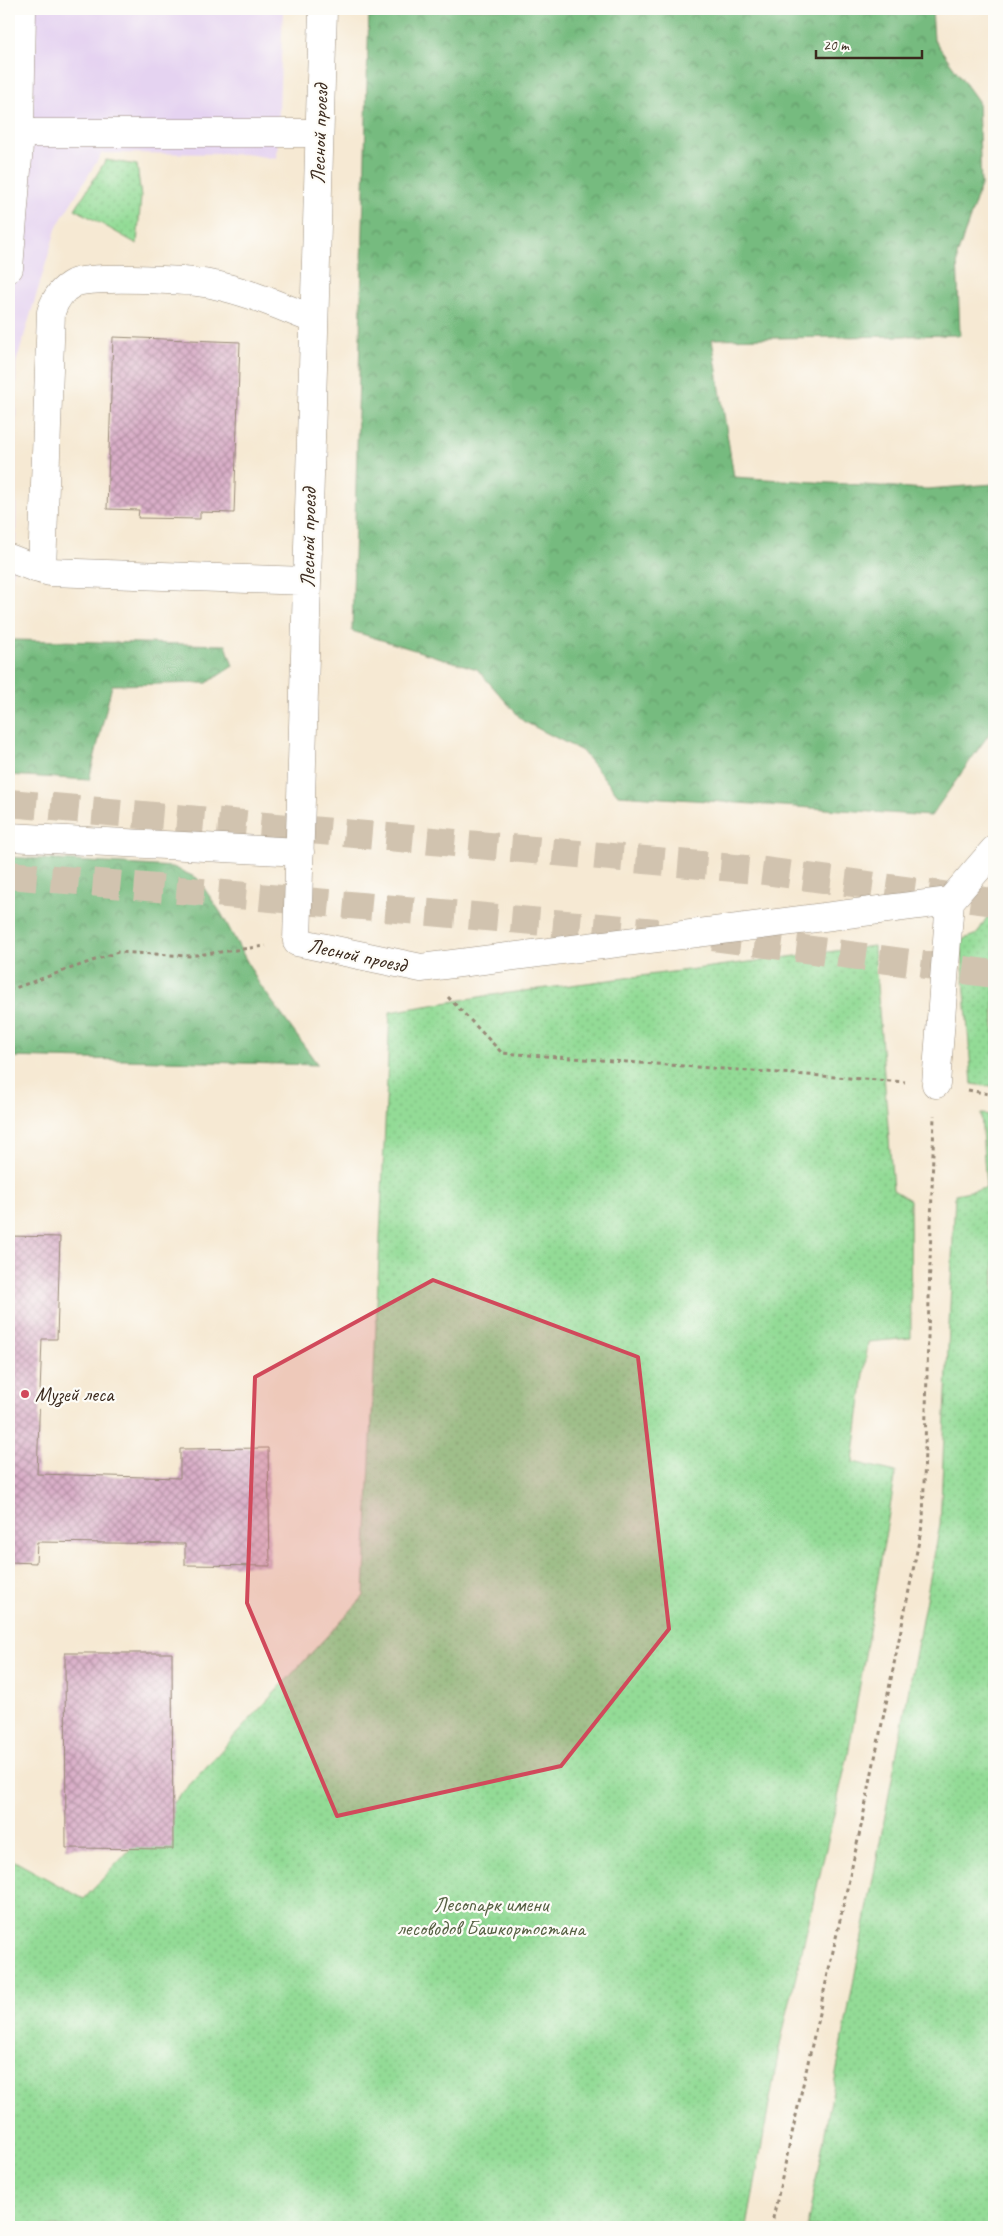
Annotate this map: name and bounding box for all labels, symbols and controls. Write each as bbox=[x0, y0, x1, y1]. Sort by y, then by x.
scale bar bbox=[816, 28, 922, 60]
text: 20 m bbox=[823, 36, 850, 55]
street label: Лесной проезд bbox=[304, 81, 334, 184]
street label: Лесной проезд bbox=[294, 485, 322, 588]
street label: Лесной проезд bbox=[305, 932, 411, 979]
place label: Музей леса bbox=[35, 1381, 115, 1408]
marker: Музей леса bbox=[19, 1388, 31, 1400]
park label: Лесопарк имени лесоводов Башкортостана bbox=[397, 1891, 587, 1941]

